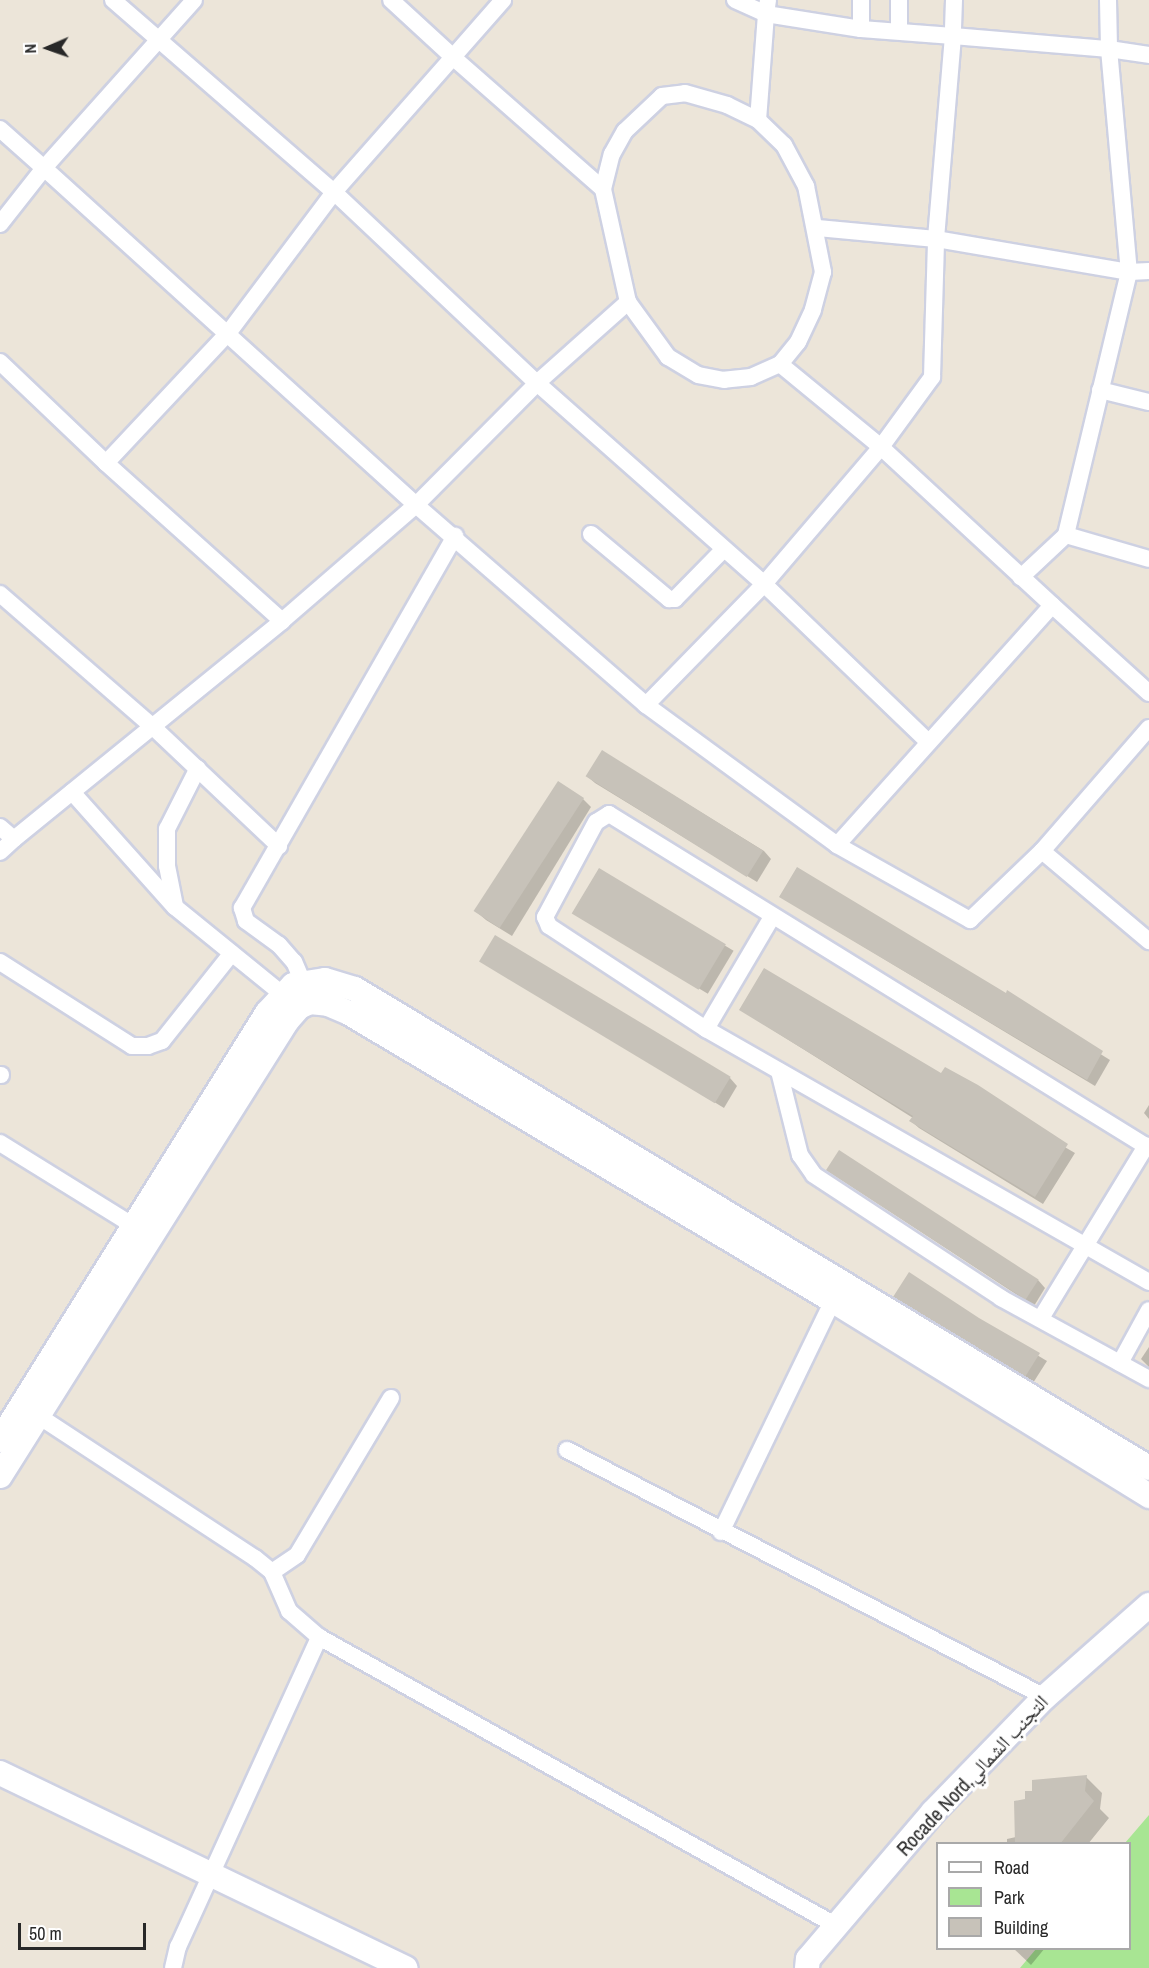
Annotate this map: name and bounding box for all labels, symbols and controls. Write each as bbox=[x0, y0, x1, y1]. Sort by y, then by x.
north arrow bbox=[18, 18, 78, 78]
text: N bbox=[19, 44, 41, 54]
street label: Rocade Nord,التجنب الشمالي bbox=[891, 1690, 1053, 1860]
legend bbox=[936, 1842, 1131, 1950]
text: Road bbox=[994, 1855, 1029, 1880]
text: Park bbox=[994, 1885, 1024, 1910]
scale bar bbox=[21, 1911, 148, 1949]
text: Building bbox=[994, 1915, 1048, 1940]
text: 50 m bbox=[29, 1921, 62, 1946]

